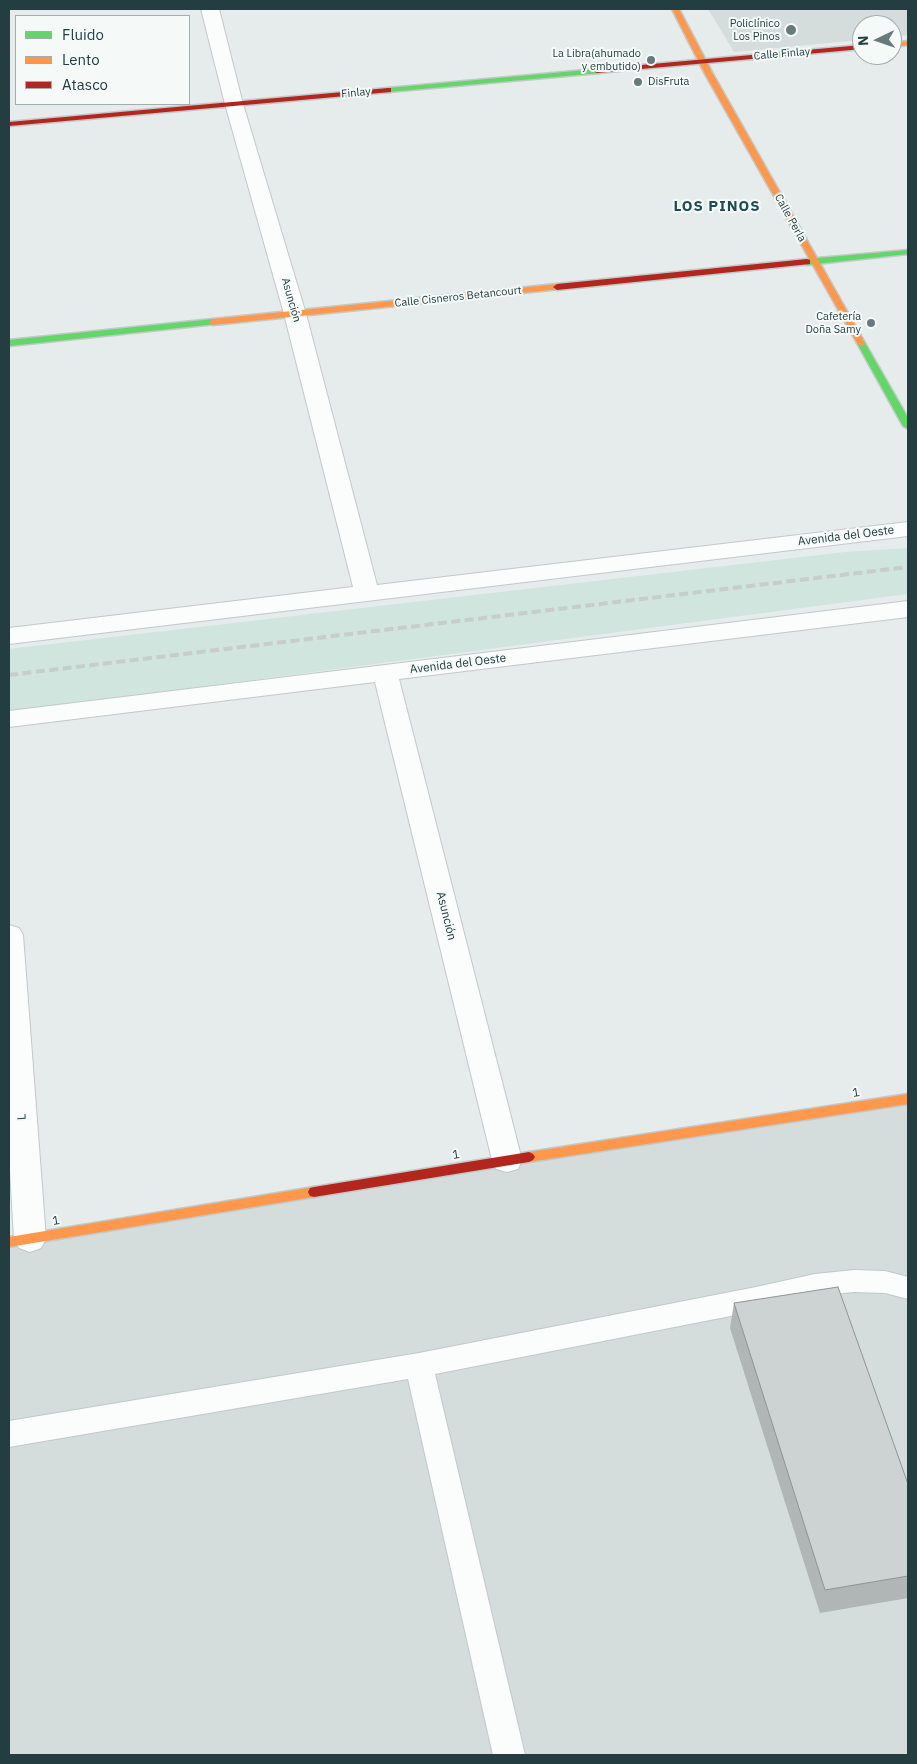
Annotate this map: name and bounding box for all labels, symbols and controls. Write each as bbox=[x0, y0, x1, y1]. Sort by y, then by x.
legend bbox=[15, 15, 190, 105]
north arrow bbox=[852, 15, 902, 65]
place label: Policlínico Los Pinos bbox=[730, 17, 780, 43]
marker: Policlínico Los Pinos bbox=[784, 23, 798, 37]
text: Fluido bbox=[62, 25, 104, 44]
text: N bbox=[854, 35, 872, 46]
street label: Calle Finlay bbox=[753, 45, 811, 63]
place label: La Libra(ahumado y embutido) bbox=[552, 47, 641, 73]
text: Lento bbox=[62, 50, 100, 69]
marker: La Libra(ahumado y embutido) bbox=[645, 54, 657, 66]
text: Atasco bbox=[62, 75, 108, 94]
place label: DisFruta bbox=[648, 75, 689, 89]
marker: DisFruta bbox=[632, 76, 644, 88]
street label: Finlay bbox=[341, 85, 371, 101]
street label: Calle Perla bbox=[771, 192, 809, 244]
district label: LOS PINOS bbox=[672, 198, 762, 216]
street label: Asunción bbox=[278, 276, 304, 324]
street label: Calle Cisneros Betancourt bbox=[394, 284, 522, 310]
place label: Cafetería Doña Samy bbox=[805, 310, 861, 336]
marker: Cafetería Doña Samy bbox=[865, 317, 877, 329]
street label: Avenida del Oeste bbox=[797, 523, 895, 549]
street label: Avenida del Oeste bbox=[409, 651, 507, 677]
street label: Asunción bbox=[433, 890, 459, 942]
street label: 1 bbox=[851, 1085, 861, 1101]
street label: L bbox=[15, 1113, 29, 1121]
street label: 1 bbox=[451, 1147, 461, 1163]
street label: 1 bbox=[51, 1213, 61, 1229]

